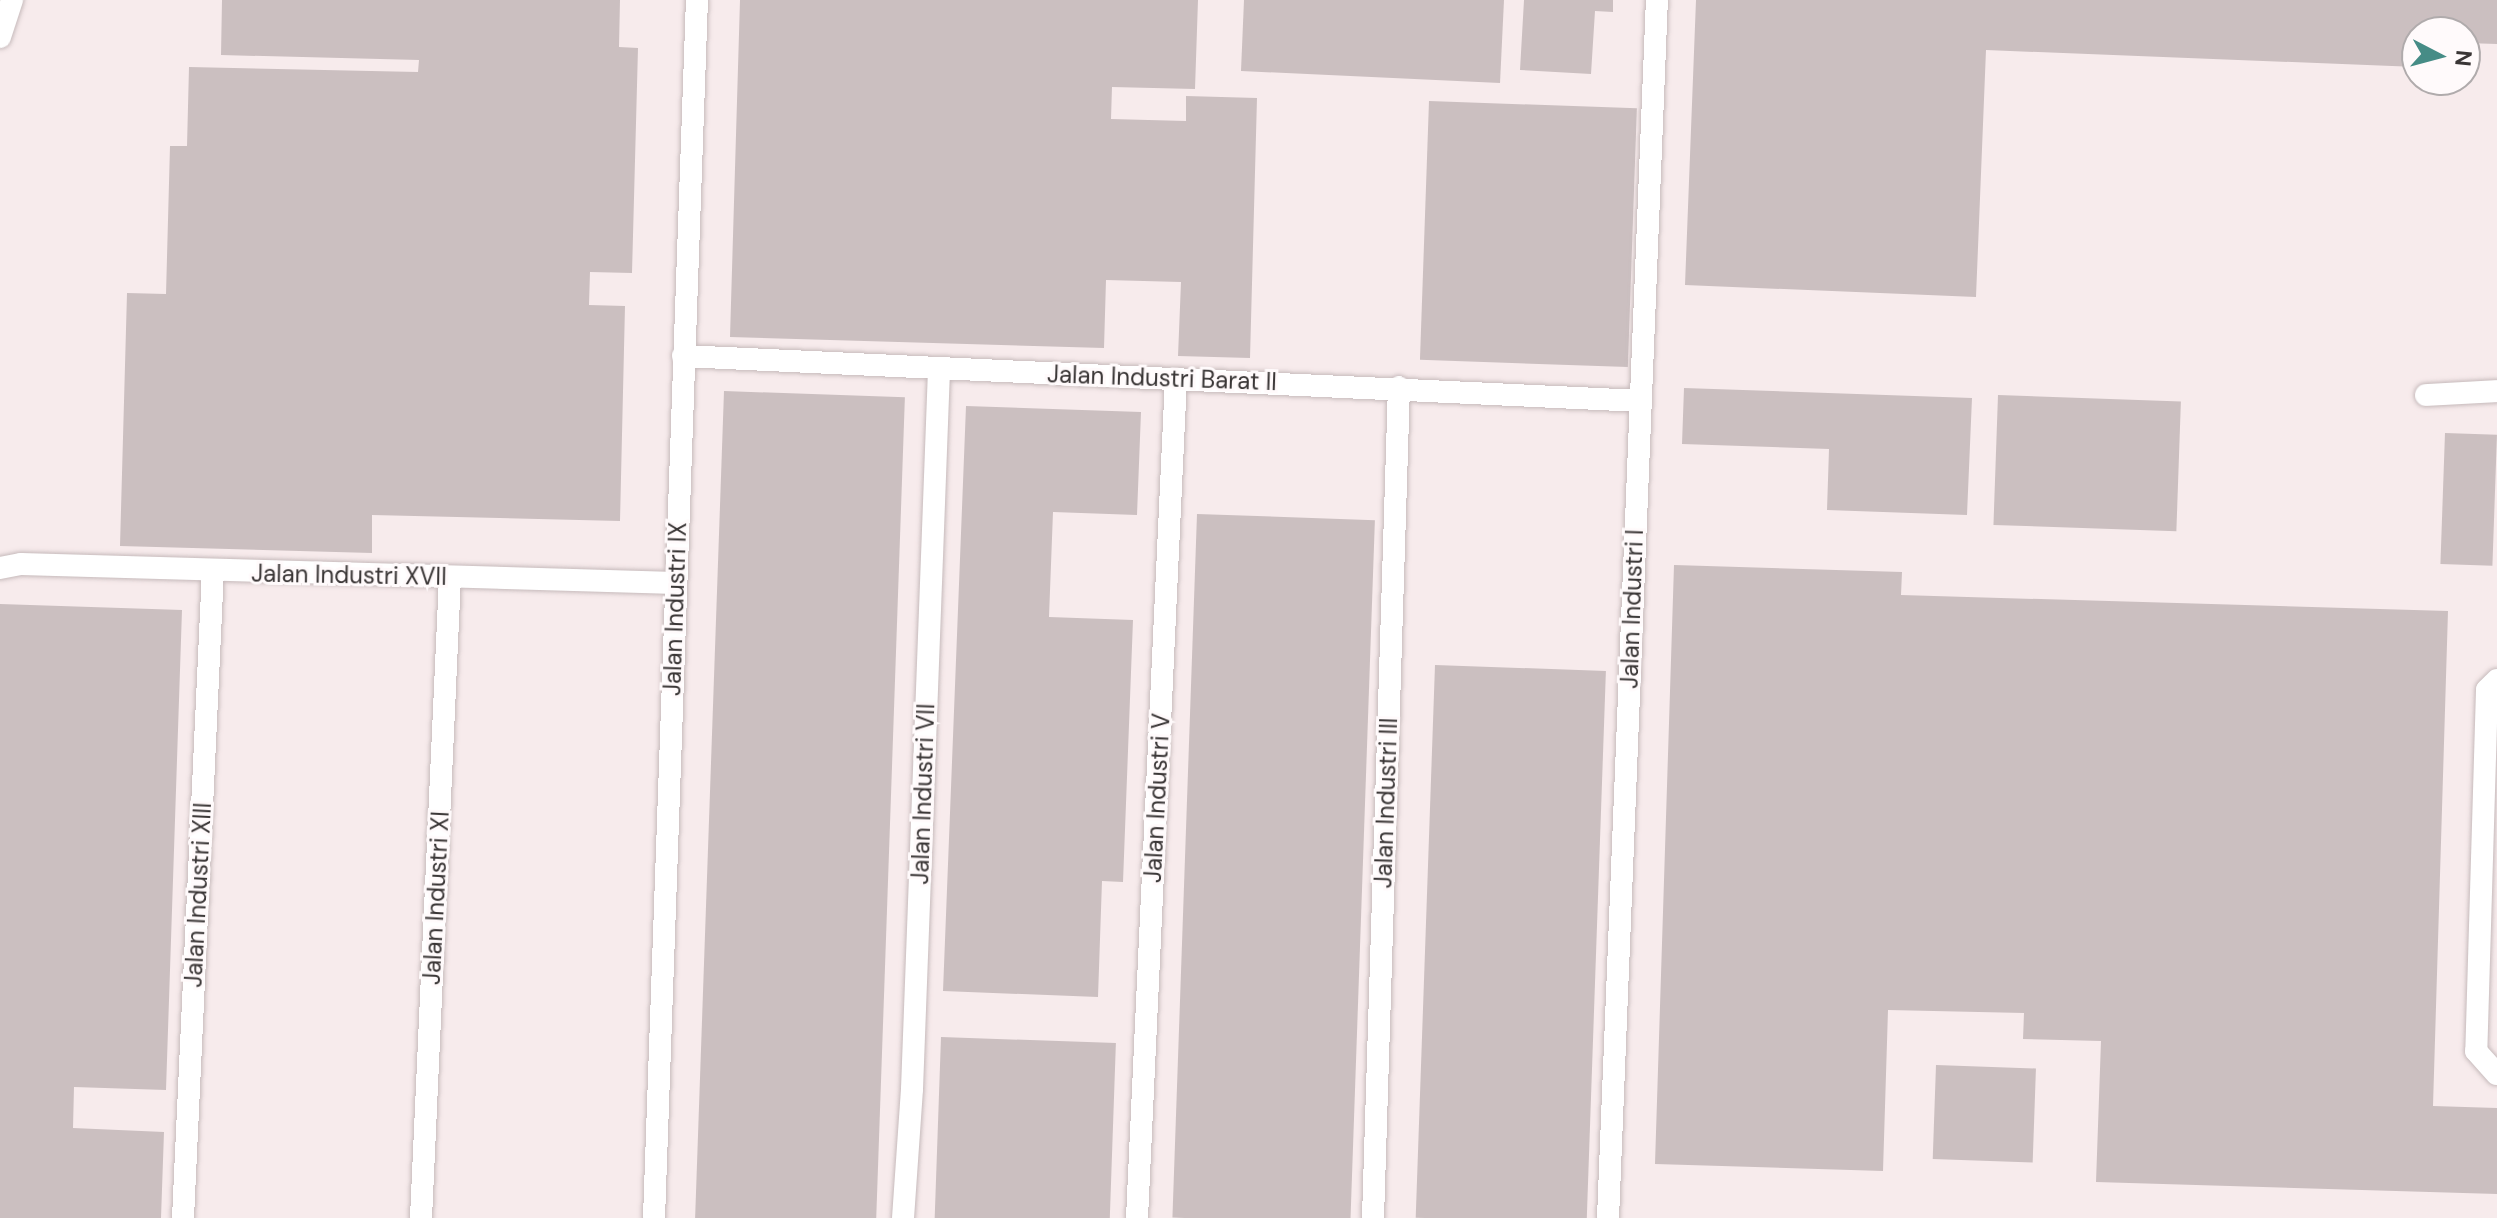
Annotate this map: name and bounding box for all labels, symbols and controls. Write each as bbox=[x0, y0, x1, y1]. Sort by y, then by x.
north arrow bbox=[2401, 16, 2481, 96]
text: N bbox=[2448, 49, 2479, 68]
street label: Jalan Industri Barat II bbox=[1047, 360, 1277, 396]
street label: Jalan Industri IX bbox=[658, 522, 692, 696]
street label: Jalan Industri I bbox=[1615, 529, 1649, 689]
street label: Jalan Industri XVII bbox=[251, 559, 447, 591]
street label: Jalan Industri VII bbox=[905, 703, 941, 885]
street label: Jalan Industri V bbox=[1138, 712, 1176, 884]
street label: Jalan Industri III bbox=[1369, 717, 1403, 889]
street label: Jalan Industri XIII bbox=[179, 802, 217, 988]
street label: Jalan Industri XI bbox=[417, 810, 455, 986]

